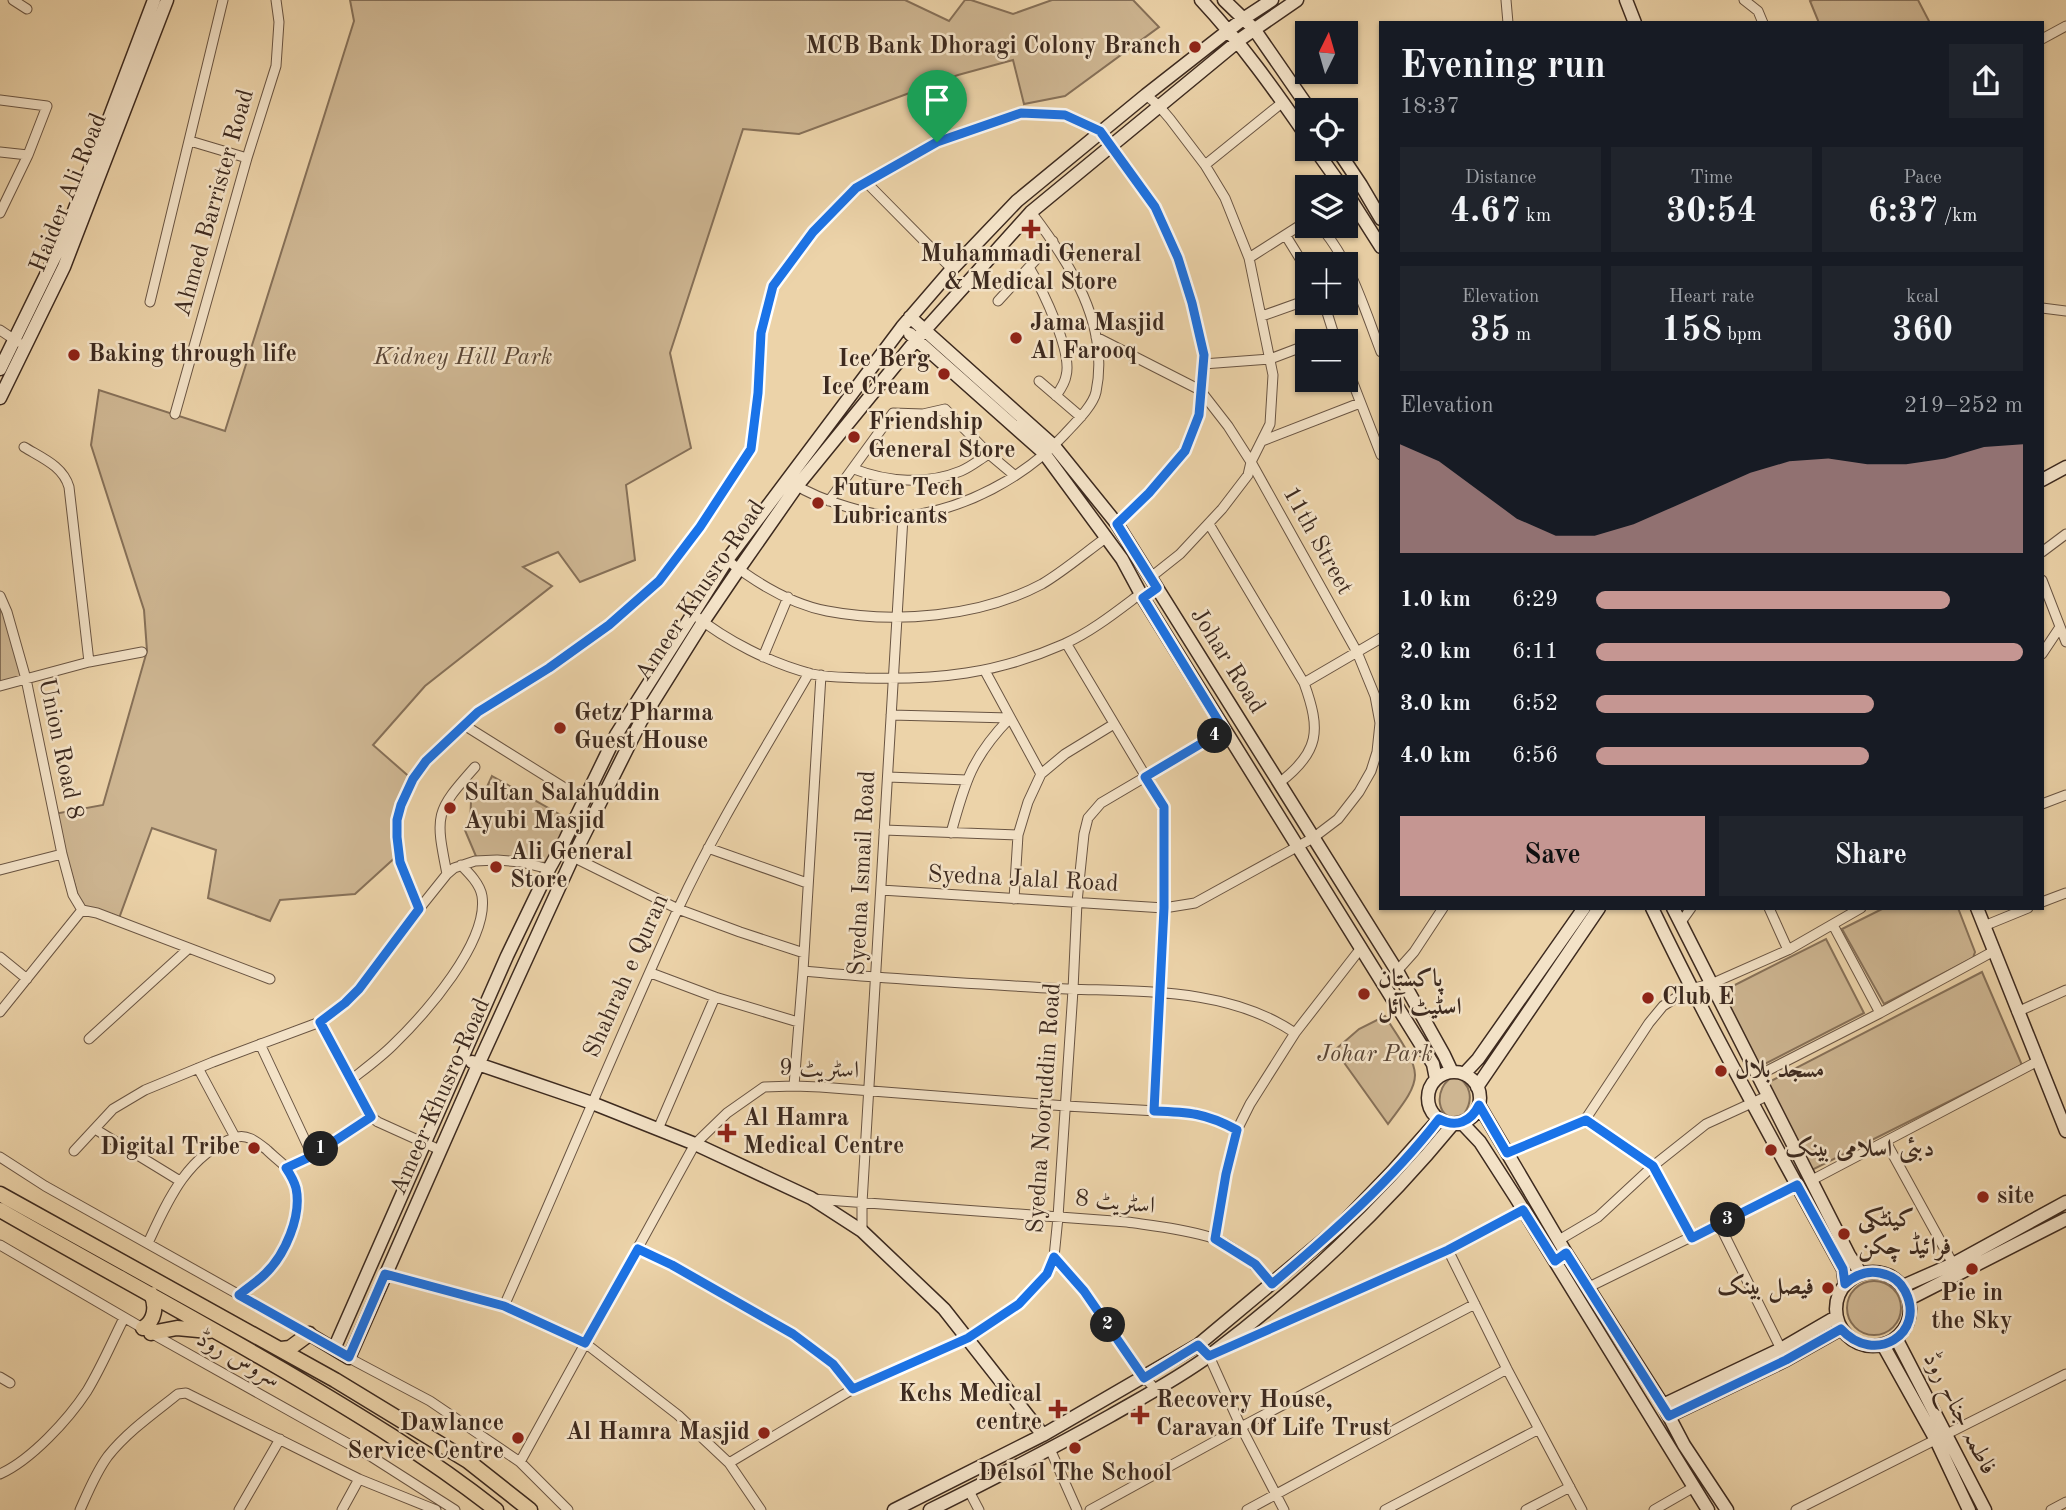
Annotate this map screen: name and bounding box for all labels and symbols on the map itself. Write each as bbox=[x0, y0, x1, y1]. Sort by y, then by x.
north arrow bbox=[1295, 21, 1358, 84]
place label: MCB Bank Dhoragi Colony Branch bbox=[805, 35, 1181, 59]
marker: MCB Bank Dhoragi Colony Branch bbox=[1187, 39, 1203, 55]
pin bbox=[907, 70, 967, 142]
street label: Ahmed Barrister Road bbox=[171, 87, 259, 319]
street label: Haider Ali Road bbox=[26, 110, 112, 276]
marker: Muhammadi General & Medical Store bbox=[1023, 221, 1039, 237]
place label: Muhammadi General & Medical Store bbox=[921, 243, 1141, 295]
place label: Jama Masjid Al Farooq bbox=[1030, 312, 1165, 364]
marker: Jama Masjid Al Farooq bbox=[1008, 330, 1024, 346]
place label: Baking through life bbox=[88, 343, 297, 367]
park label: Kidney Hill Park bbox=[373, 346, 552, 370]
marker: Baking through life bbox=[66, 347, 82, 363]
place label: Ice Berg Ice Cream bbox=[821, 348, 931, 400]
marker: Ice Berg Ice Cream bbox=[936, 366, 952, 382]
place label: Friendship General Store bbox=[868, 411, 1015, 463]
marker: Friendship General Store bbox=[846, 429, 862, 445]
place label: Future Tech Lubricants bbox=[832, 477, 963, 529]
street label: 11th Street bbox=[1278, 483, 1356, 599]
marker: Future Tech Lubricants bbox=[810, 495, 826, 511]
street label: Ameer Khusro Road bbox=[632, 496, 770, 686]
street label: Johar Road bbox=[1185, 604, 1269, 718]
street label: Union Road 8 bbox=[33, 676, 87, 822]
place label: Getz Pharma Guest House bbox=[574, 702, 713, 754]
pin: 4 bbox=[1198, 718, 1232, 754]
marker: Getz Pharma Guest House bbox=[552, 720, 568, 736]
street label: Syedna Ismail Road bbox=[846, 770, 880, 976]
place label: Sultan Salahuddin Ayubi Masjid bbox=[464, 782, 660, 834]
marker: Sultan Salahuddin Ayubi Masjid bbox=[442, 800, 458, 816]
place label: Ali General Store bbox=[510, 841, 633, 893]
marker: Ali General Store bbox=[488, 859, 504, 875]
street label: Syedna Jalal Road bbox=[927, 863, 1119, 897]
street label: Shahrah e Quran bbox=[580, 891, 674, 1061]
place label: پاکستان اسٹیٹ آئل bbox=[1378, 967, 1462, 1023]
street label: Syedna Nooruddin Road bbox=[1024, 982, 1066, 1234]
marker: پاکستان اسٹیٹ آئل bbox=[1356, 986, 1372, 1002]
place label: Club E bbox=[1662, 986, 1734, 1010]
marker: Club E bbox=[1640, 990, 1656, 1006]
street label: Ameer Khusro Road bbox=[387, 995, 495, 1199]
park label: Johar Park bbox=[1317, 1043, 1433, 1067]
street label: اسٹریٹ 9 bbox=[778, 1057, 860, 1084]
place label: مسجد بلال bbox=[1735, 1058, 1824, 1083]
marker: مسجد بلال bbox=[1713, 1063, 1729, 1079]
place label: Al Hamra Medical Centre bbox=[743, 1107, 904, 1159]
marker: Al Hamra Medical Centre bbox=[717, 1123, 737, 1143]
pin: 1 bbox=[304, 1132, 338, 1166]
place label: دبئی اسلامی بینک bbox=[1785, 1135, 1934, 1164]
place label: Digital Tribe bbox=[100, 1136, 240, 1160]
marker: Digital Tribe bbox=[246, 1140, 262, 1156]
marker: دبئی اسلامی بینک bbox=[1763, 1142, 1779, 1158]
place label: site bbox=[1997, 1185, 2035, 1209]
street label: اسٹریٹ 8 bbox=[1074, 1187, 1156, 1220]
marker: site bbox=[1975, 1189, 1991, 1205]
pin: 3 bbox=[1710, 1202, 1746, 1238]
place label: کینٹکی فرائیڈ چکن bbox=[1858, 1206, 1951, 1263]
marker: کینٹکی فرائیڈ چکن bbox=[1836, 1226, 1852, 1242]
marker: Pie in the Sky bbox=[1964, 1261, 1980, 1277]
place label: فیصل بینک bbox=[1717, 1273, 1814, 1303]
marker: فیصل بینک bbox=[1820, 1280, 1836, 1296]
place label: Pie in the Sky bbox=[1931, 1282, 2013, 1334]
pin: 2 bbox=[1090, 1308, 1126, 1342]
street label: سروس روڈ bbox=[191, 1325, 285, 1394]
street label: فاطمہ جناح روڈ bbox=[1912, 1348, 2003, 1482]
place label: Kchs Medical centre bbox=[898, 1383, 1042, 1435]
place label: Recovery House, Caravan Of Life Trust bbox=[1156, 1389, 1391, 1441]
marker: Kchs Medical centre bbox=[1048, 1399, 1068, 1419]
marker: Recovery House, Caravan Of Life Trust bbox=[1130, 1405, 1150, 1425]
place label: Dawlance Service Centre bbox=[347, 1412, 504, 1464]
place label: Al Hamra Masjid bbox=[566, 1421, 750, 1445]
marker: Al Hamra Masjid bbox=[756, 1425, 772, 1441]
marker: Dawlance Service Centre bbox=[510, 1430, 526, 1446]
marker: Delsol The School bbox=[1067, 1440, 1083, 1456]
place label: Delsol The School bbox=[978, 1462, 1172, 1486]

